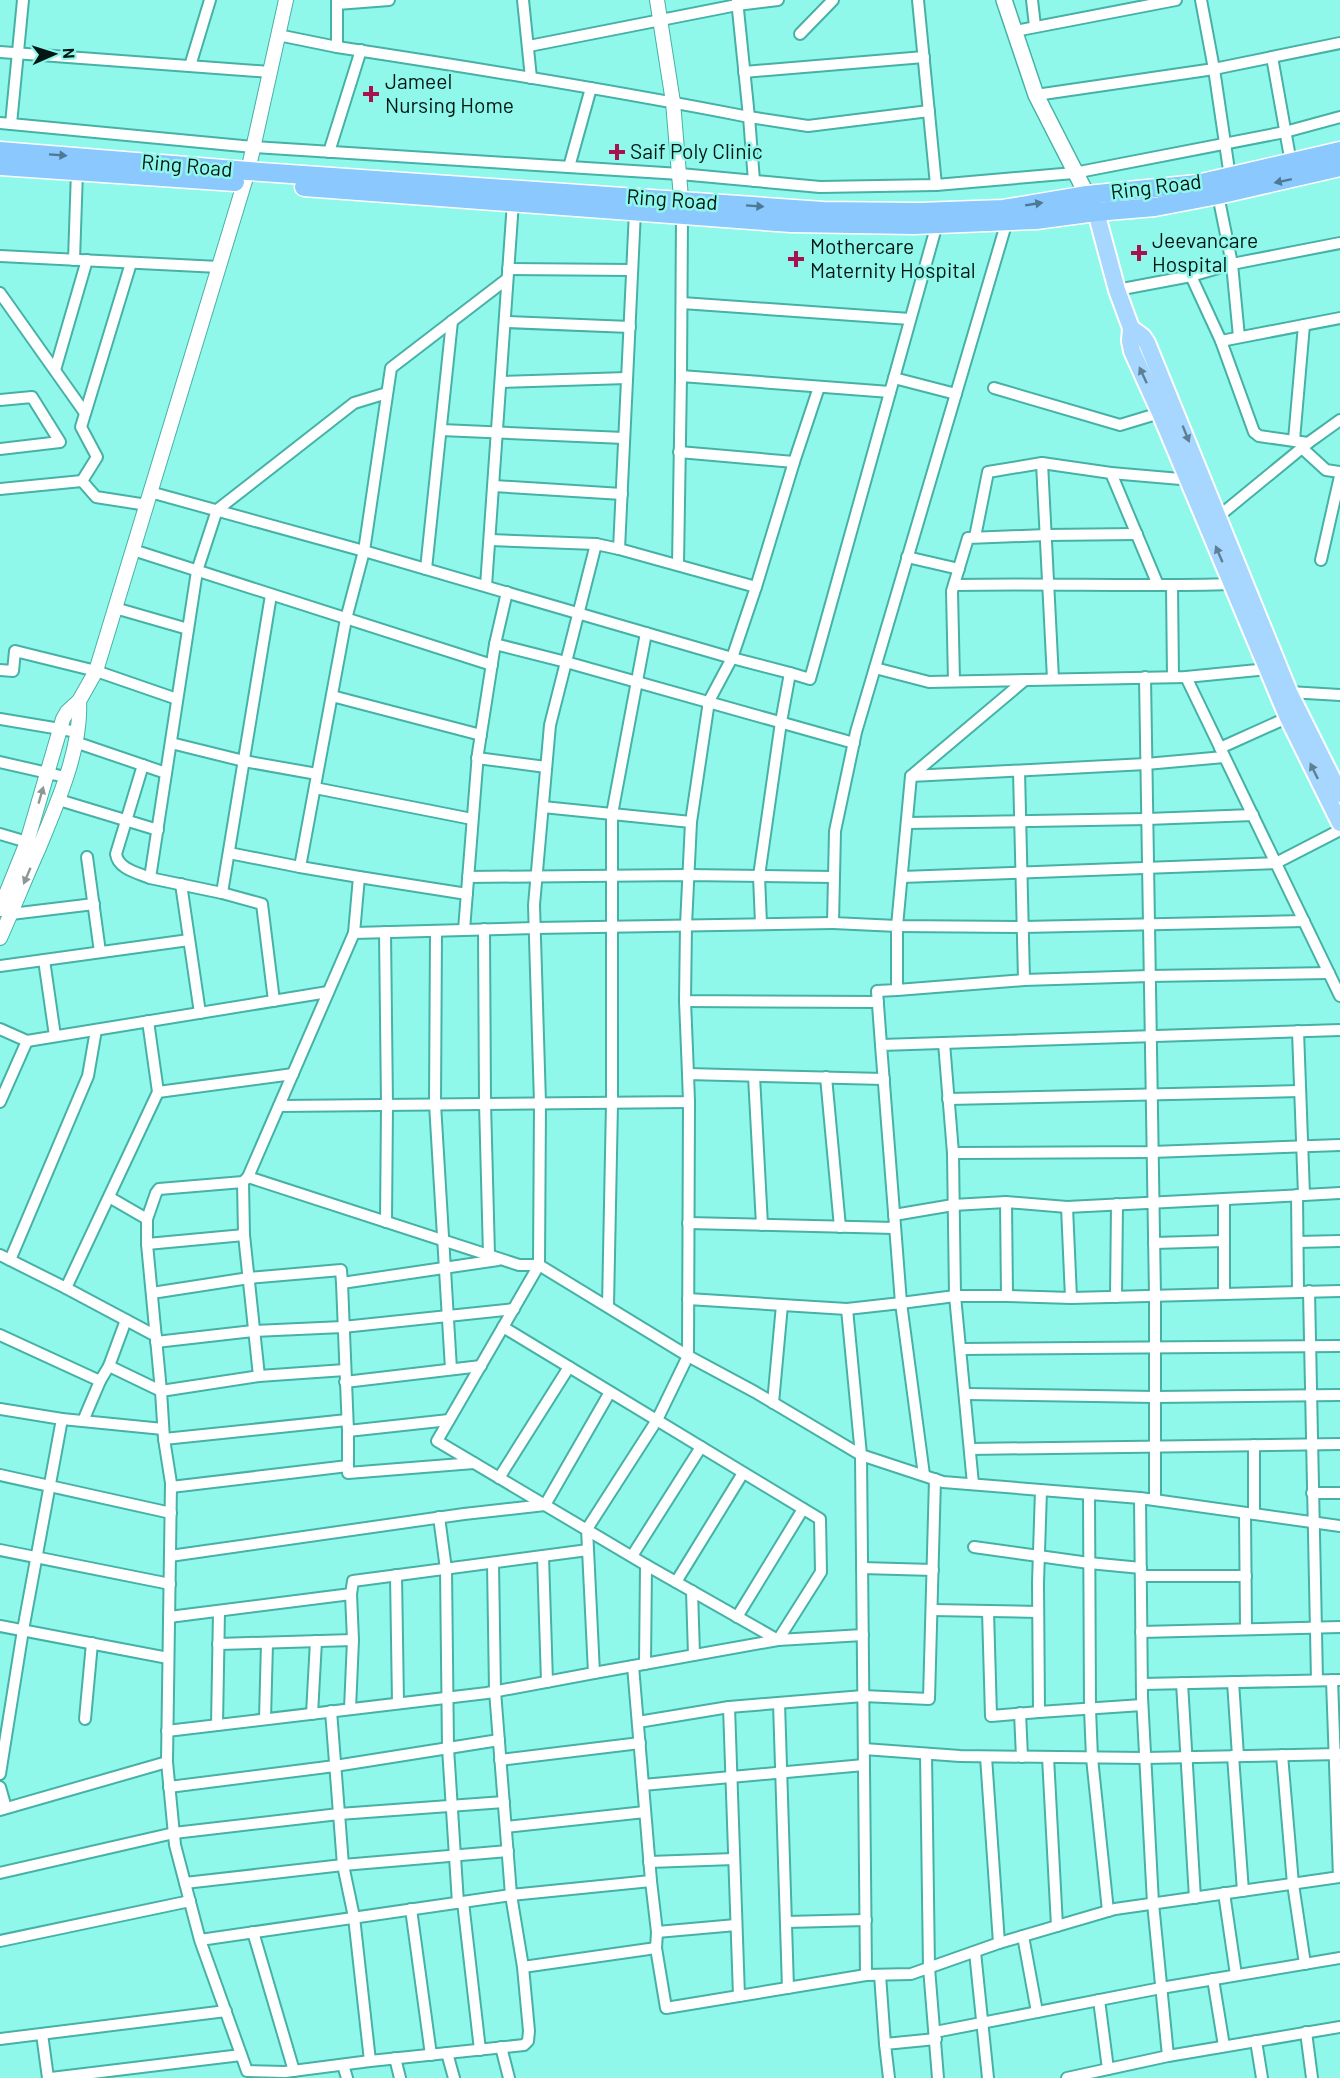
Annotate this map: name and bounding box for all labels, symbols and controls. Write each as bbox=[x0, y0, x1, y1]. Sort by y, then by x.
north arrow bbox=[24, 24, 84, 84]
text: N bbox=[60, 47, 79, 59]
place label: Jameel Nursing Home bbox=[385, 68, 514, 117]
marker: Jameel Nursing Home bbox=[362, 85, 380, 103]
place label: Saif Poly Clinic bbox=[630, 138, 763, 163]
marker: Saif Poly Clinic bbox=[608, 143, 626, 161]
street label: Ring Road bbox=[141, 148, 234, 181]
one-way arrow bbox=[49, 150, 68, 160]
street label: Ring Road bbox=[1109, 168, 1203, 203]
one-way arrow bbox=[1274, 177, 1293, 186]
street label: Ring Road bbox=[626, 183, 719, 214]
one-way arrow bbox=[1024, 199, 1043, 208]
one-way arrow bbox=[746, 202, 765, 211]
place label: Jeevancare Hospital bbox=[1152, 227, 1258, 276]
place label: Mothercare Maternity Hospital bbox=[810, 233, 975, 282]
marker: Jeevancare Hospital bbox=[1130, 244, 1148, 262]
marker: Mothercare Maternity Hospital bbox=[787, 250, 805, 268]
one-way arrow bbox=[1138, 366, 1147, 383]
one-way arrow bbox=[1181, 426, 1191, 444]
one-way arrow bbox=[1214, 545, 1223, 563]
one-way arrow bbox=[1310, 762, 1319, 779]
one-way arrow bbox=[37, 786, 46, 804]
one-way arrow bbox=[21, 867, 31, 885]

